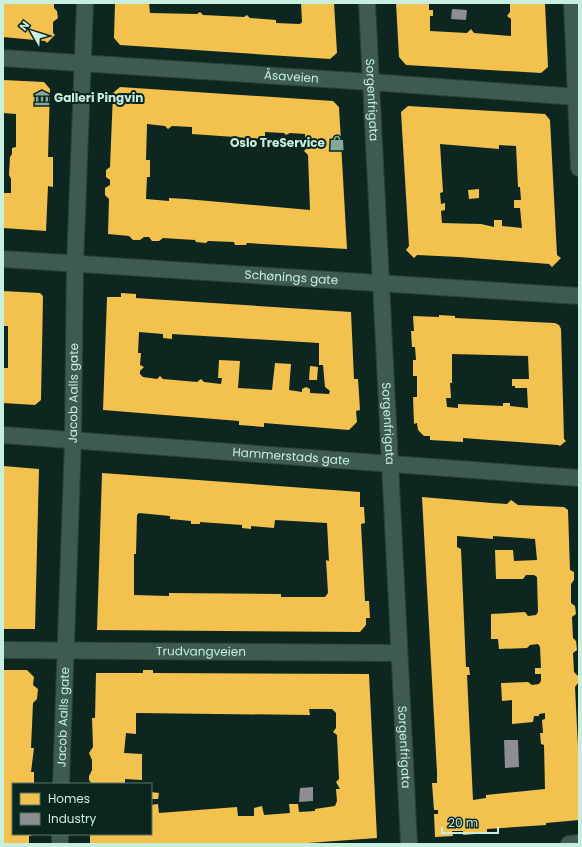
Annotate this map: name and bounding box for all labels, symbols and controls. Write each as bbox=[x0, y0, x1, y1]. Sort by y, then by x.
north arrow bbox=[12, 12, 52, 52]
text: N bbox=[15, 17, 33, 34]
street label: Sorgenfrigata bbox=[362, 58, 383, 142]
street label: Åsaveien bbox=[264, 66, 319, 87]
museum icon: Galleri Pingvin bbox=[33, 89, 51, 107]
place label: Galleri Pingvin bbox=[54, 89, 143, 106]
place label: Oslo TreService bbox=[230, 134, 326, 151]
shop icon: Oslo TreService bbox=[328, 134, 346, 152]
street label: Schønings gate bbox=[244, 266, 339, 289]
street label: Jacob Aalls gate bbox=[64, 343, 82, 444]
street label: Sorgenfrigata bbox=[378, 382, 399, 465]
street label: Hammerstads gate bbox=[232, 443, 350, 469]
street label: Trudvangveien bbox=[156, 642, 246, 660]
street label: Jacob Aalls gate bbox=[53, 666, 73, 768]
street label: Sorgenfrigata bbox=[394, 705, 415, 789]
legend bbox=[12, 783, 152, 835]
text: Homes bbox=[48, 790, 90, 807]
scale bar bbox=[442, 809, 498, 835]
text: Industry bbox=[48, 810, 97, 827]
text: 20 m bbox=[448, 814, 478, 831]

